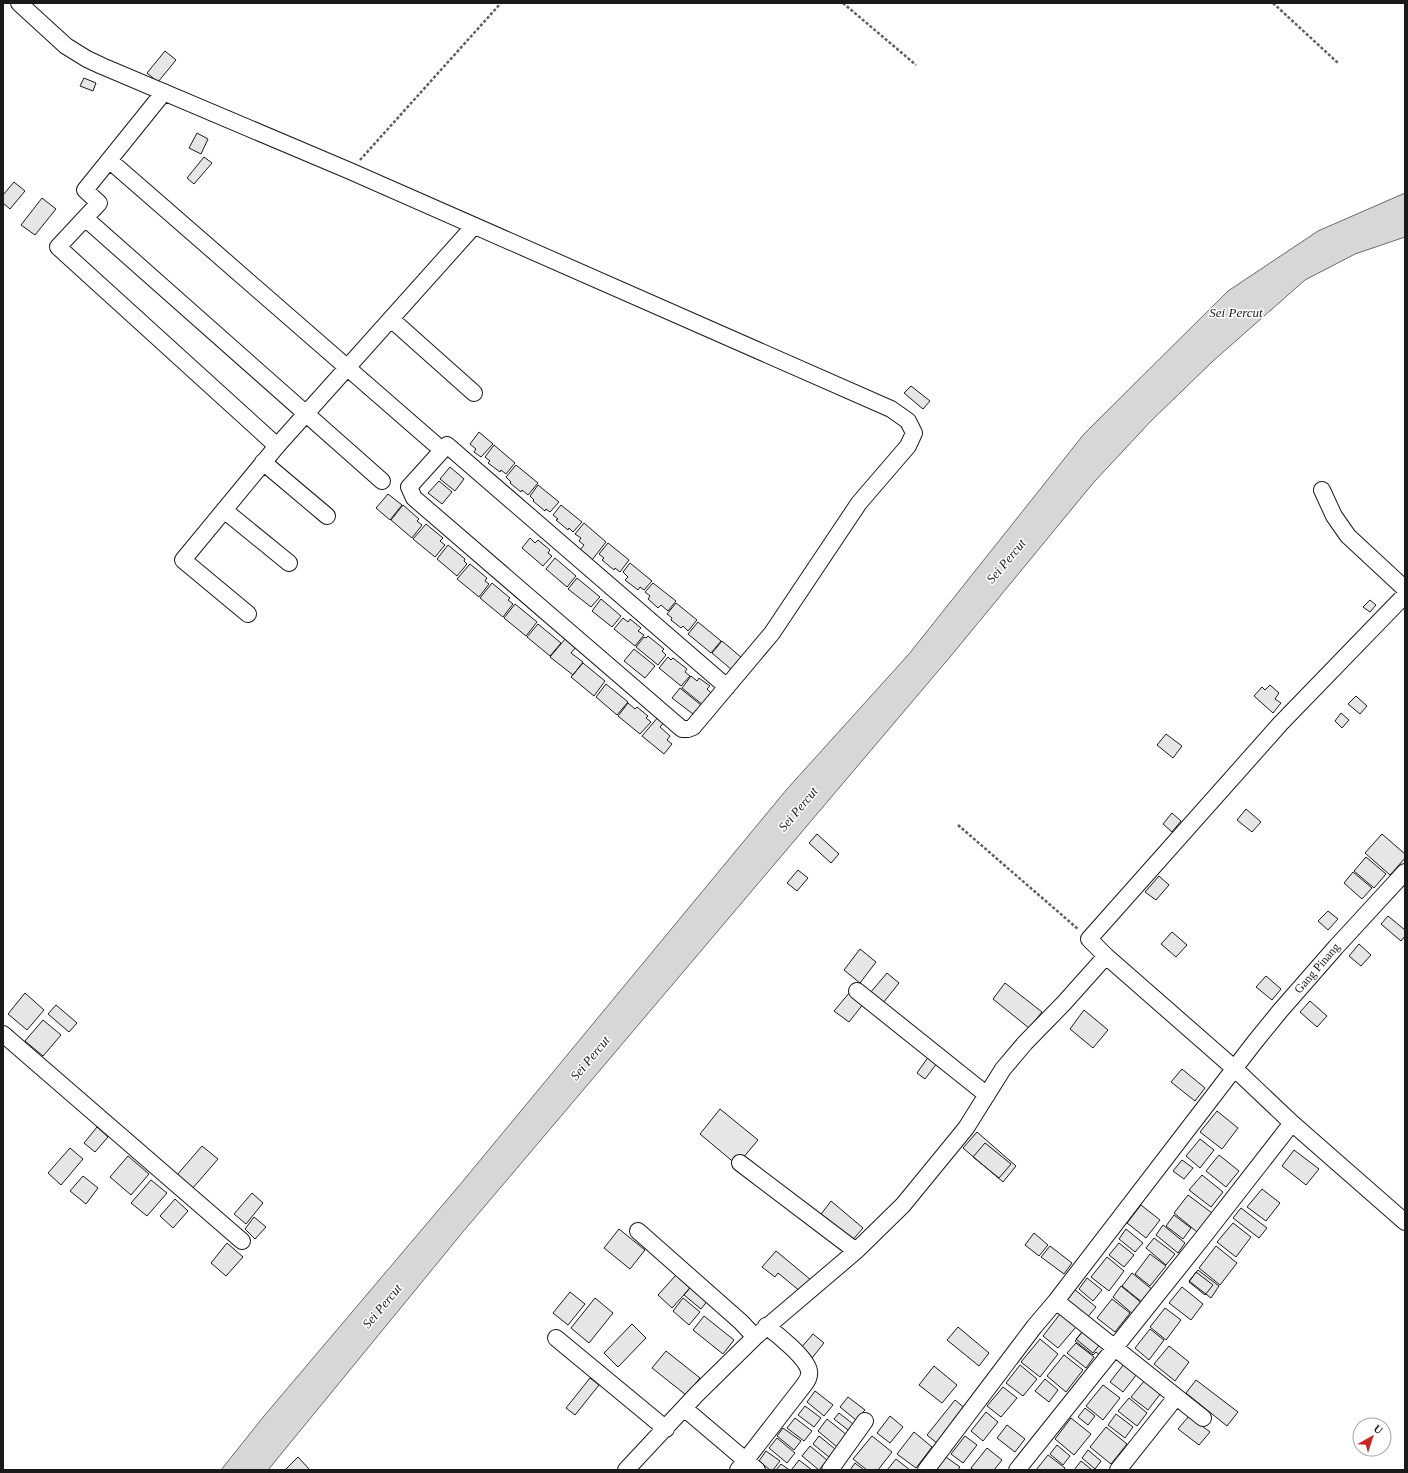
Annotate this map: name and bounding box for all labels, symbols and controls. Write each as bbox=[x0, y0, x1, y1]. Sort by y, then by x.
water label: Sei Percut bbox=[1209, 305, 1263, 320]
water label: Sei Percut bbox=[983, 535, 1029, 586]
water label: Sei Percut bbox=[775, 783, 821, 834]
street label: Gang Pinang bbox=[1291, 940, 1343, 996]
water label: Sei Percut bbox=[567, 1032, 613, 1083]
water label: Sei Percut bbox=[359, 1280, 405, 1331]
north arrow bbox=[1352, 1417, 1392, 1457]
text: U bbox=[1371, 1422, 1385, 1436]

